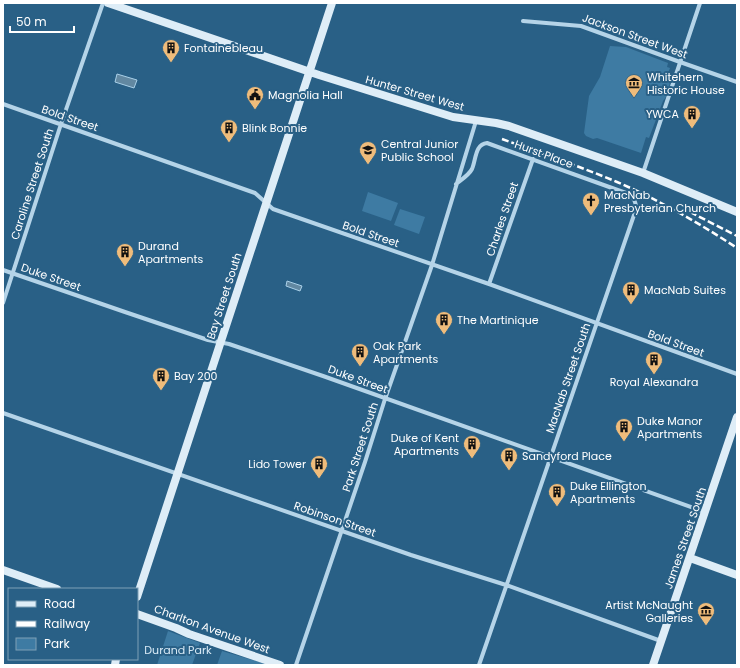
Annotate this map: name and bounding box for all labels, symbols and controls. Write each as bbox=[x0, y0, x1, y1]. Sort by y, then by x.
scale bar bbox=[10, 8, 74, 34]
street label: Jackson Street West bbox=[580, 10, 690, 62]
text: 50 m bbox=[16, 13, 47, 30]
building icon: Fontainebleau bbox=[161, 38, 181, 63]
place label: Fontainebleau bbox=[184, 40, 263, 56]
place label: Whitehern Historic House bbox=[647, 69, 725, 98]
street label: Hunter Street West bbox=[364, 71, 466, 115]
museum icon: Whitehern Historic House bbox=[624, 73, 644, 98]
public building icon: Magnolia Hall bbox=[245, 85, 265, 110]
place label: Magnolia Hall bbox=[268, 87, 343, 103]
street label: Bold Street bbox=[39, 101, 101, 135]
building icon: YWCA bbox=[682, 104, 702, 129]
place label: YWCA bbox=[646, 106, 680, 122]
building icon: Blink Bonnie bbox=[219, 118, 239, 143]
place label: Blink Bonnie bbox=[242, 120, 307, 136]
street label: Caroline Street South bbox=[6, 126, 58, 242]
place label: Central Junior Public School bbox=[381, 136, 458, 165]
street label: Hurst Place bbox=[512, 136, 576, 172]
school or university icon: Central Junior Public School bbox=[358, 140, 378, 165]
street label: Charles Street bbox=[482, 180, 522, 258]
place label: MacNab Presbyterian Church bbox=[604, 187, 716, 216]
church icon: MacNab Presbyterian Church bbox=[581, 191, 601, 216]
street label: Bold Street bbox=[340, 217, 402, 251]
place label: Durand Apartments bbox=[138, 238, 204, 267]
building icon: Durand Apartments bbox=[115, 242, 135, 267]
street label: Bay Street South bbox=[202, 251, 246, 341]
street label: Duke Street bbox=[19, 259, 83, 295]
building icon: MacNab Suites bbox=[621, 280, 641, 305]
place label: MacNab Suites bbox=[644, 282, 726, 298]
building icon: The Martinique bbox=[434, 310, 454, 335]
place label: The Martinique bbox=[457, 312, 539, 328]
street label: MacNab Street South bbox=[542, 321, 594, 435]
street label: Bold Street bbox=[646, 325, 706, 361]
place label: Oak Park Apartments bbox=[373, 338, 439, 367]
building icon: Oak Park Apartments bbox=[350, 342, 370, 367]
building icon: Royal Alexandra bbox=[644, 350, 664, 375]
street label: Duke Street bbox=[326, 361, 390, 397]
building icon: Bay 200 bbox=[151, 366, 171, 391]
place label: Bay 200 bbox=[174, 368, 218, 384]
place label: Royal Alexandra bbox=[610, 374, 698, 390]
street label: Park Street South bbox=[338, 400, 382, 494]
place label: Duke Manor Apartments bbox=[637, 413, 703, 442]
building icon: Duke Manor Apartments bbox=[614, 417, 634, 442]
place label: Duke of Kent Apartments bbox=[391, 430, 459, 459]
building icon: Duke of Kent Apartments bbox=[462, 434, 482, 459]
building icon: Sandyford Place bbox=[499, 446, 519, 471]
place label: Sandyford Place bbox=[522, 448, 612, 464]
building icon: Lido Tower bbox=[309, 454, 329, 479]
place label: Lido Tower bbox=[248, 456, 306, 472]
place label: Duke Ellington Apartments bbox=[570, 478, 647, 507]
building icon: Duke Ellington Apartments bbox=[547, 482, 567, 507]
street label: James Street South bbox=[660, 485, 710, 591]
street label: Robinson Street bbox=[292, 497, 378, 541]
legend bbox=[8, 588, 138, 660]
text: Road bbox=[44, 595, 75, 612]
place label: Artist McNaught Galleries bbox=[605, 597, 693, 626]
street label: Charlton Avenue West bbox=[152, 601, 272, 657]
museum icon: Artist McNaught Galleries bbox=[696, 601, 716, 626]
text: Railway bbox=[44, 615, 90, 632]
text: Park bbox=[44, 635, 71, 652]
park label: Durand Park bbox=[144, 642, 212, 658]

